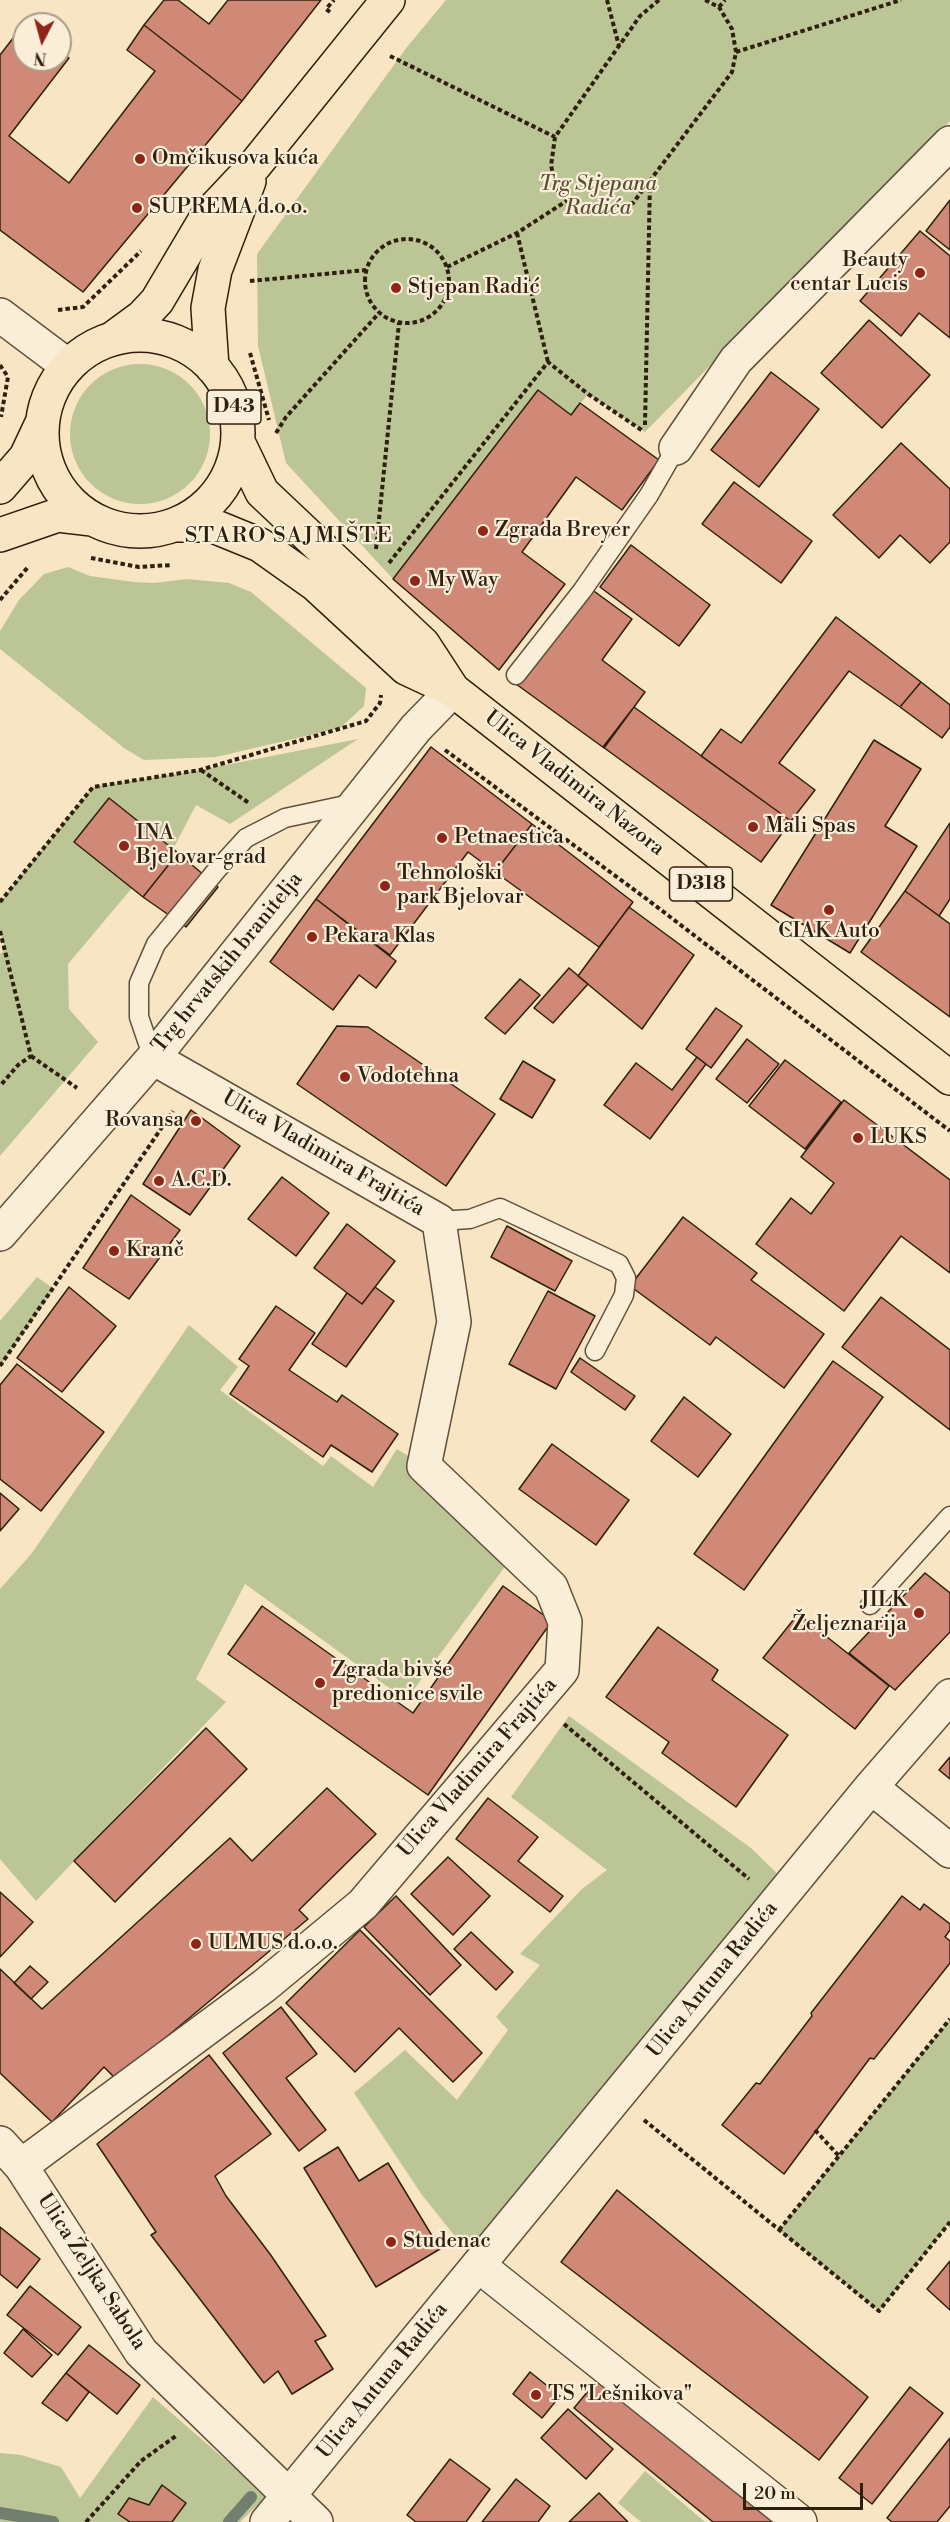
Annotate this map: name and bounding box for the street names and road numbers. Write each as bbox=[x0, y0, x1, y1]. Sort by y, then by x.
road number: D43 bbox=[207, 390, 261, 424]
street label: Ulica Vladimira Nazora bbox=[479, 706, 669, 862]
road number: D318 bbox=[670, 867, 732, 901]
street label: Trg hrvatskih branitelja bbox=[147, 868, 309, 1058]
street label: Ulica Vladimira Frajtića bbox=[217, 1086, 429, 1222]
street label: Ulica Vladimira Frajtića bbox=[393, 1673, 563, 1863]
street label: Ulica Antuna Radića bbox=[642, 1897, 784, 2063]
street label: Ulica Željka Sabola bbox=[31, 2189, 151, 2355]
street label: Ulica Antuna Radića bbox=[312, 2298, 454, 2464]

